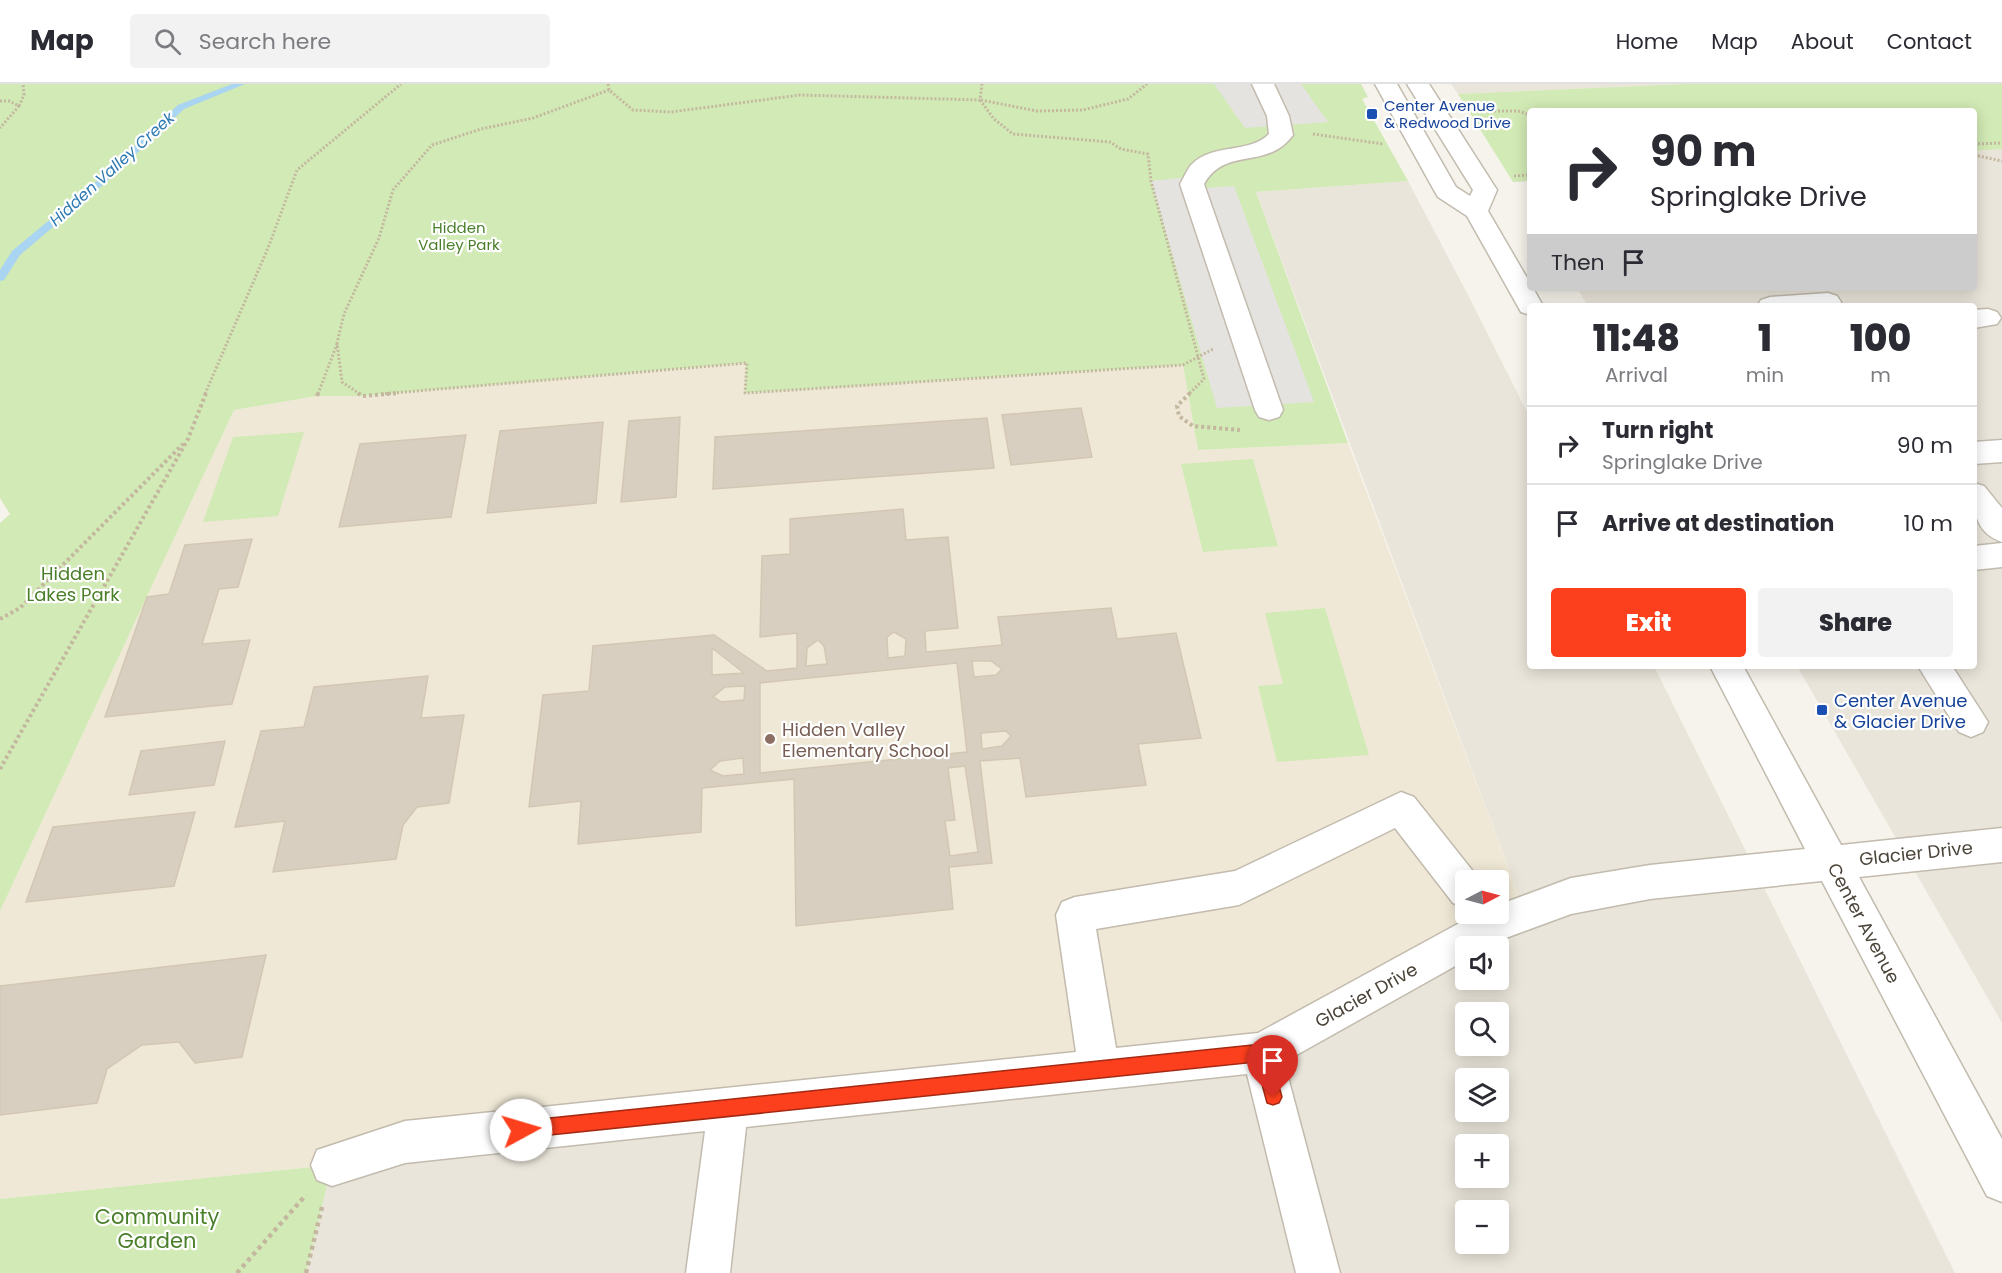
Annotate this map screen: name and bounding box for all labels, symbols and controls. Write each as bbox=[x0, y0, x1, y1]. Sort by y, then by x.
search box bbox=[130, 14, 550, 68]
text: Map bbox=[30, 21, 94, 60]
icon: search bbox=[151, 25, 184, 58]
text: Search here bbox=[199, 26, 331, 57]
text: Home bbox=[1616, 27, 1678, 56]
text: Map bbox=[1711, 27, 1758, 56]
text: About bbox=[1791, 27, 1854, 56]
text: Contact bbox=[1887, 27, 1972, 56]
place label: Center Avenue & Redwood Drive bbox=[1384, 95, 1511, 133]
water label: Hidden Valley Creek bbox=[44, 106, 180, 231]
marker: Center Avenue & Redwood Drive bbox=[1365, 107, 1379, 121]
text: 90 m bbox=[1650, 122, 1757, 181]
icon: right bbox=[1551, 132, 1629, 210]
text: Springlake Drive bbox=[1650, 178, 1867, 215]
park label: Hidden Valley Park bbox=[418, 217, 500, 255]
icon: arrive bbox=[1617, 246, 1650, 279]
text: Then bbox=[1551, 247, 1605, 278]
text: 11:48 bbox=[1593, 313, 1680, 364]
text: 1 bbox=[1758, 313, 1772, 364]
text: 100 bbox=[1850, 313, 1911, 364]
text: Arrival bbox=[1605, 361, 1668, 389]
text: min bbox=[1746, 361, 1784, 389]
text: m bbox=[1870, 361, 1891, 389]
text: Turn right bbox=[1602, 415, 1713, 446]
icon: right bbox=[1551, 429, 1584, 462]
text: 90 m bbox=[1897, 430, 1953, 461]
text: Springlake Drive bbox=[1602, 448, 1763, 476]
icon: arrive bbox=[1551, 507, 1584, 540]
text: Arrive at destination bbox=[1602, 508, 1834, 539]
text: 10 m bbox=[1904, 508, 1953, 539]
park label: Hidden Lakes Park bbox=[26, 561, 120, 607]
button: Exit bbox=[1551, 588, 1746, 657]
button: Share bbox=[1758, 588, 1953, 657]
place label: Center Avenue & Glacier Drive bbox=[1834, 688, 1967, 734]
marker: Center Avenue & Glacier Drive bbox=[1815, 703, 1829, 717]
place label: Hidden Valley Elementary School bbox=[782, 717, 949, 763]
marker: Hidden Valley Elementary School bbox=[763, 732, 777, 746]
street label: Glacier Drive bbox=[1858, 835, 1974, 871]
street label: Center Avenue bbox=[1822, 858, 1906, 988]
north arrow bbox=[1455, 870, 1509, 924]
map controls bbox=[1455, 870, 1509, 1254]
button: sound bbox=[1455, 936, 1509, 990]
street label: Glacier Drive bbox=[1310, 956, 1422, 1034]
button: search bbox=[1455, 1002, 1509, 1056]
pin bbox=[1247, 1035, 1298, 1097]
icon: arrive bbox=[1256, 1044, 1289, 1077]
button: layers bbox=[1455, 1068, 1509, 1122]
position arrow bbox=[489, 1098, 553, 1162]
button: + bbox=[1455, 1134, 1509, 1188]
button: − bbox=[1455, 1200, 1509, 1254]
park label: Community Garden bbox=[95, 1202, 219, 1255]

